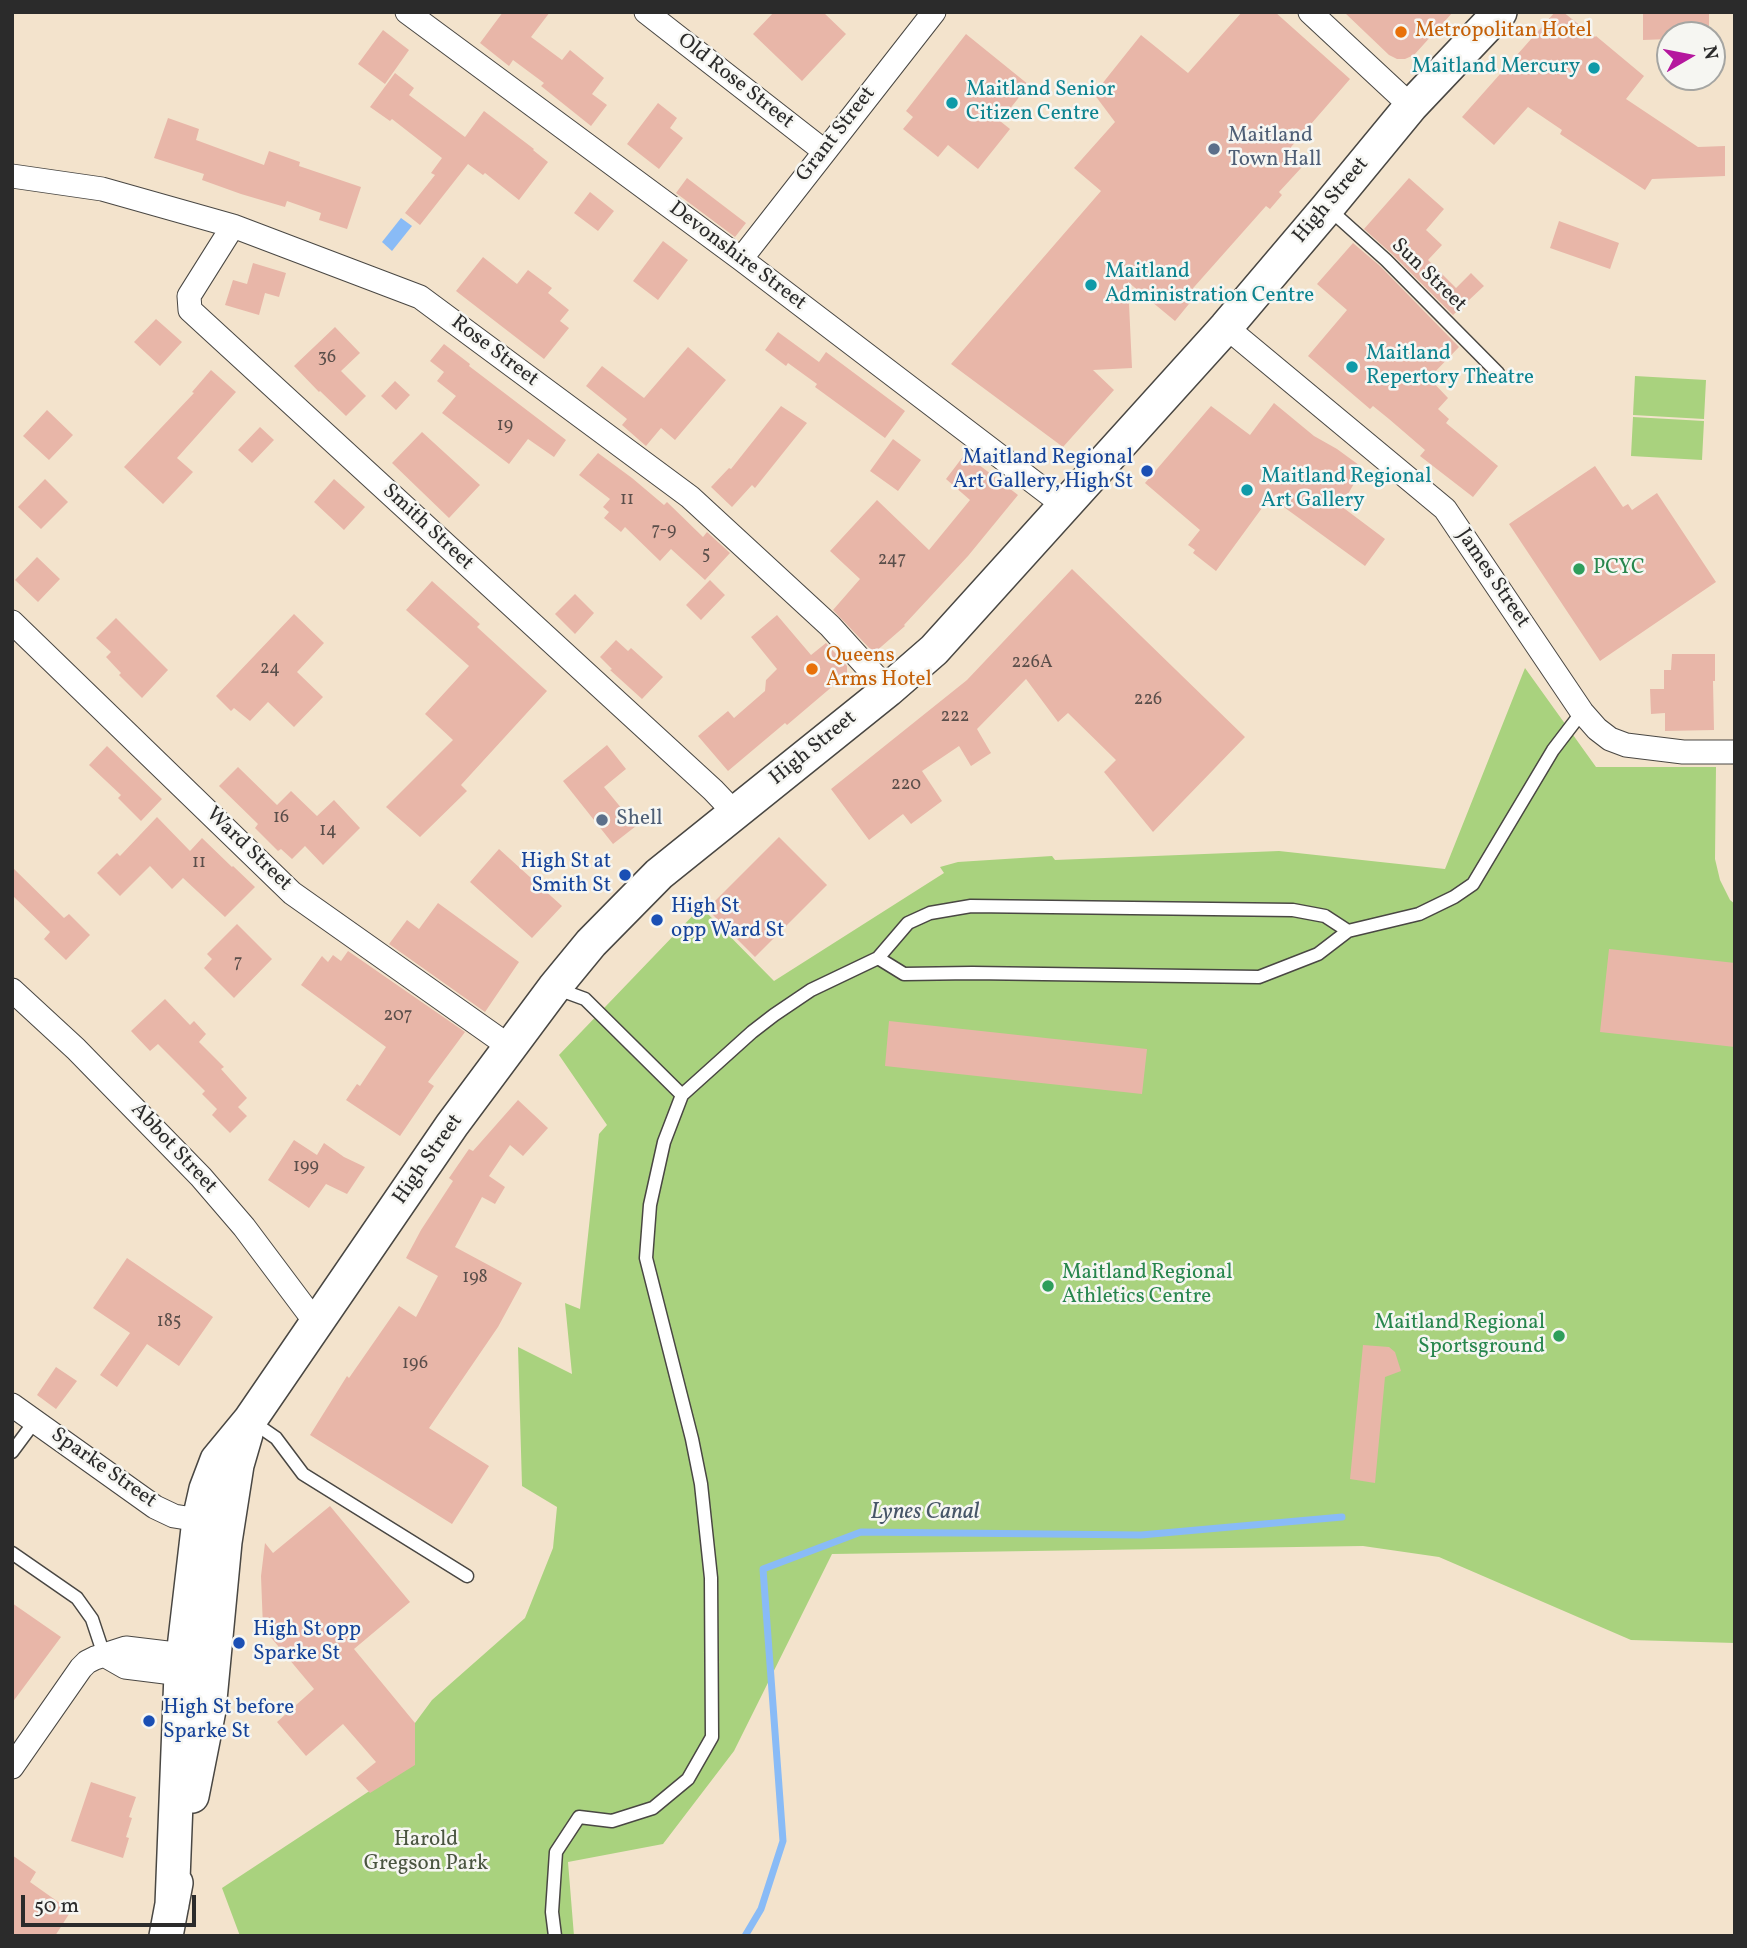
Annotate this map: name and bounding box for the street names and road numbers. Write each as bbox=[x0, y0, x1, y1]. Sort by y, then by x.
street label: Old Rose Street bbox=[672, 29, 798, 135]
street label: Grant Street bbox=[792, 82, 882, 188]
street label: High Street bbox=[1289, 153, 1375, 249]
street label: Devonshire Street bbox=[663, 197, 811, 317]
street label: Sun Street bbox=[1385, 234, 1471, 318]
street label: Rose Street bbox=[445, 311, 543, 393]
street label: Smith Street bbox=[376, 479, 478, 577]
street label: James Street bbox=[1450, 525, 1534, 633]
street label: High Street bbox=[765, 706, 863, 792]
street label: Ward Street bbox=[200, 803, 296, 897]
street label: Abbot Street bbox=[124, 1098, 222, 1200]
street label: High Street bbox=[389, 1110, 469, 1210]
street label: Sparke Street bbox=[45, 1423, 161, 1515]

